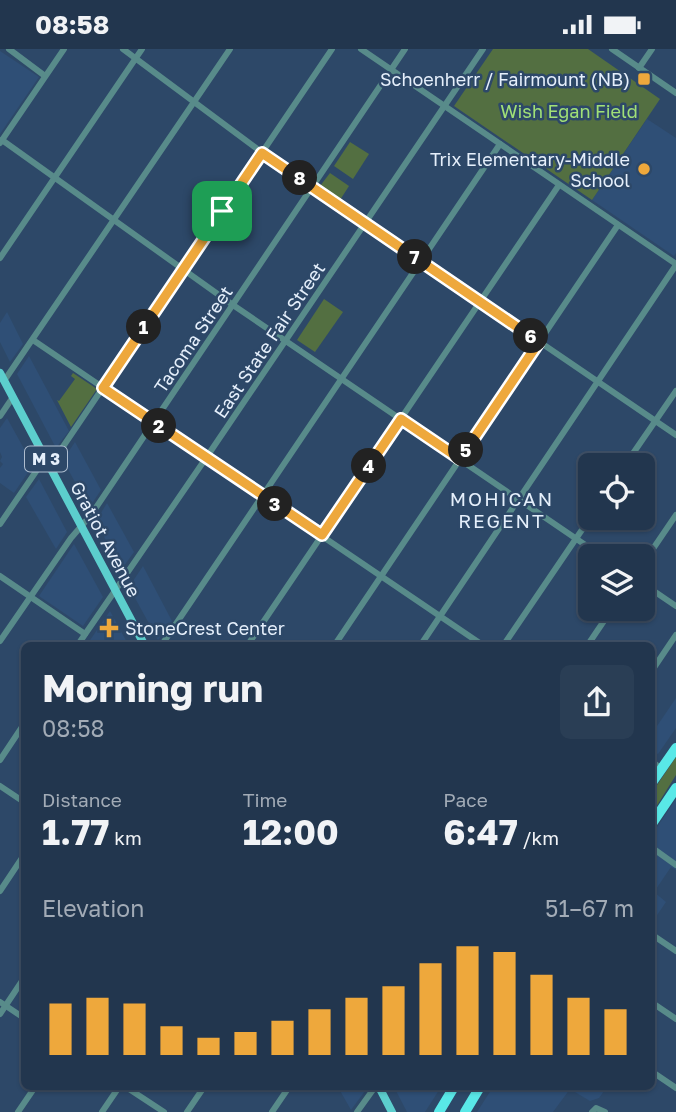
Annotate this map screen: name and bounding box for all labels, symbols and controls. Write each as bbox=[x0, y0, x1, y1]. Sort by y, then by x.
text: 08:58 bbox=[35, 9, 109, 40]
place label: Schoenherr / Fairmount (NB) bbox=[380, 68, 630, 90]
marker: Schoenherr / Fairmount (NB) bbox=[636, 71, 652, 87]
park label: Wish Egan Field bbox=[500, 100, 638, 122]
place label: Trix Elementary-Middle School bbox=[430, 148, 630, 191]
pin: 8 bbox=[282, 160, 318, 195]
marker: Trix Elementary-Middle School bbox=[636, 161, 652, 177]
text: 8 bbox=[293, 166, 306, 189]
pin bbox=[192, 181, 252, 241]
icon: arrive bbox=[203, 192, 241, 230]
pin: 7 bbox=[398, 239, 432, 275]
text: 7 bbox=[409, 245, 420, 268]
street label: East State Fair Street bbox=[209, 258, 329, 422]
street label: Tacoma Street bbox=[149, 281, 237, 397]
pin: 1 bbox=[127, 309, 162, 345]
text: 1 bbox=[139, 315, 148, 338]
pin: 6 bbox=[514, 319, 548, 353]
text: 6 bbox=[524, 324, 537, 347]
pin: 2 bbox=[142, 409, 176, 443]
text: 2 bbox=[153, 414, 164, 437]
pin: 5 bbox=[448, 433, 484, 467]
text: 5 bbox=[460, 438, 471, 461]
road number: M 3 bbox=[25, 447, 67, 471]
pin: 4 bbox=[352, 449, 386, 483]
map controls bbox=[578, 453, 655, 621]
button: locate bbox=[578, 453, 655, 530]
text: 4 bbox=[363, 454, 374, 477]
street label: Gratiot Avenue bbox=[66, 478, 146, 600]
pin: 3 bbox=[258, 487, 292, 521]
district label: MOHICAN REGENT bbox=[450, 487, 554, 532]
text: 3 bbox=[269, 492, 280, 515]
button: layers bbox=[578, 544, 655, 621]
place label: StoneCrest Center bbox=[125, 617, 285, 639]
marker: StoneCrest Center bbox=[99, 618, 119, 638]
text: Morning run bbox=[42, 665, 263, 710]
button: share bbox=[560, 665, 634, 739]
text: 08:58 bbox=[42, 714, 105, 742]
text: Distance bbox=[42, 788, 122, 811]
text: Time bbox=[243, 788, 287, 811]
text: Pace bbox=[443, 788, 488, 811]
text: 1.77 bbox=[42, 811, 109, 853]
text: 12:00 bbox=[243, 811, 339, 853]
text: 6:47 bbox=[443, 811, 518, 853]
text: km bbox=[109, 826, 142, 849]
text: /km bbox=[518, 826, 559, 849]
text: Elevation bbox=[42, 894, 144, 922]
text: 51–67 m bbox=[545, 894, 634, 922]

